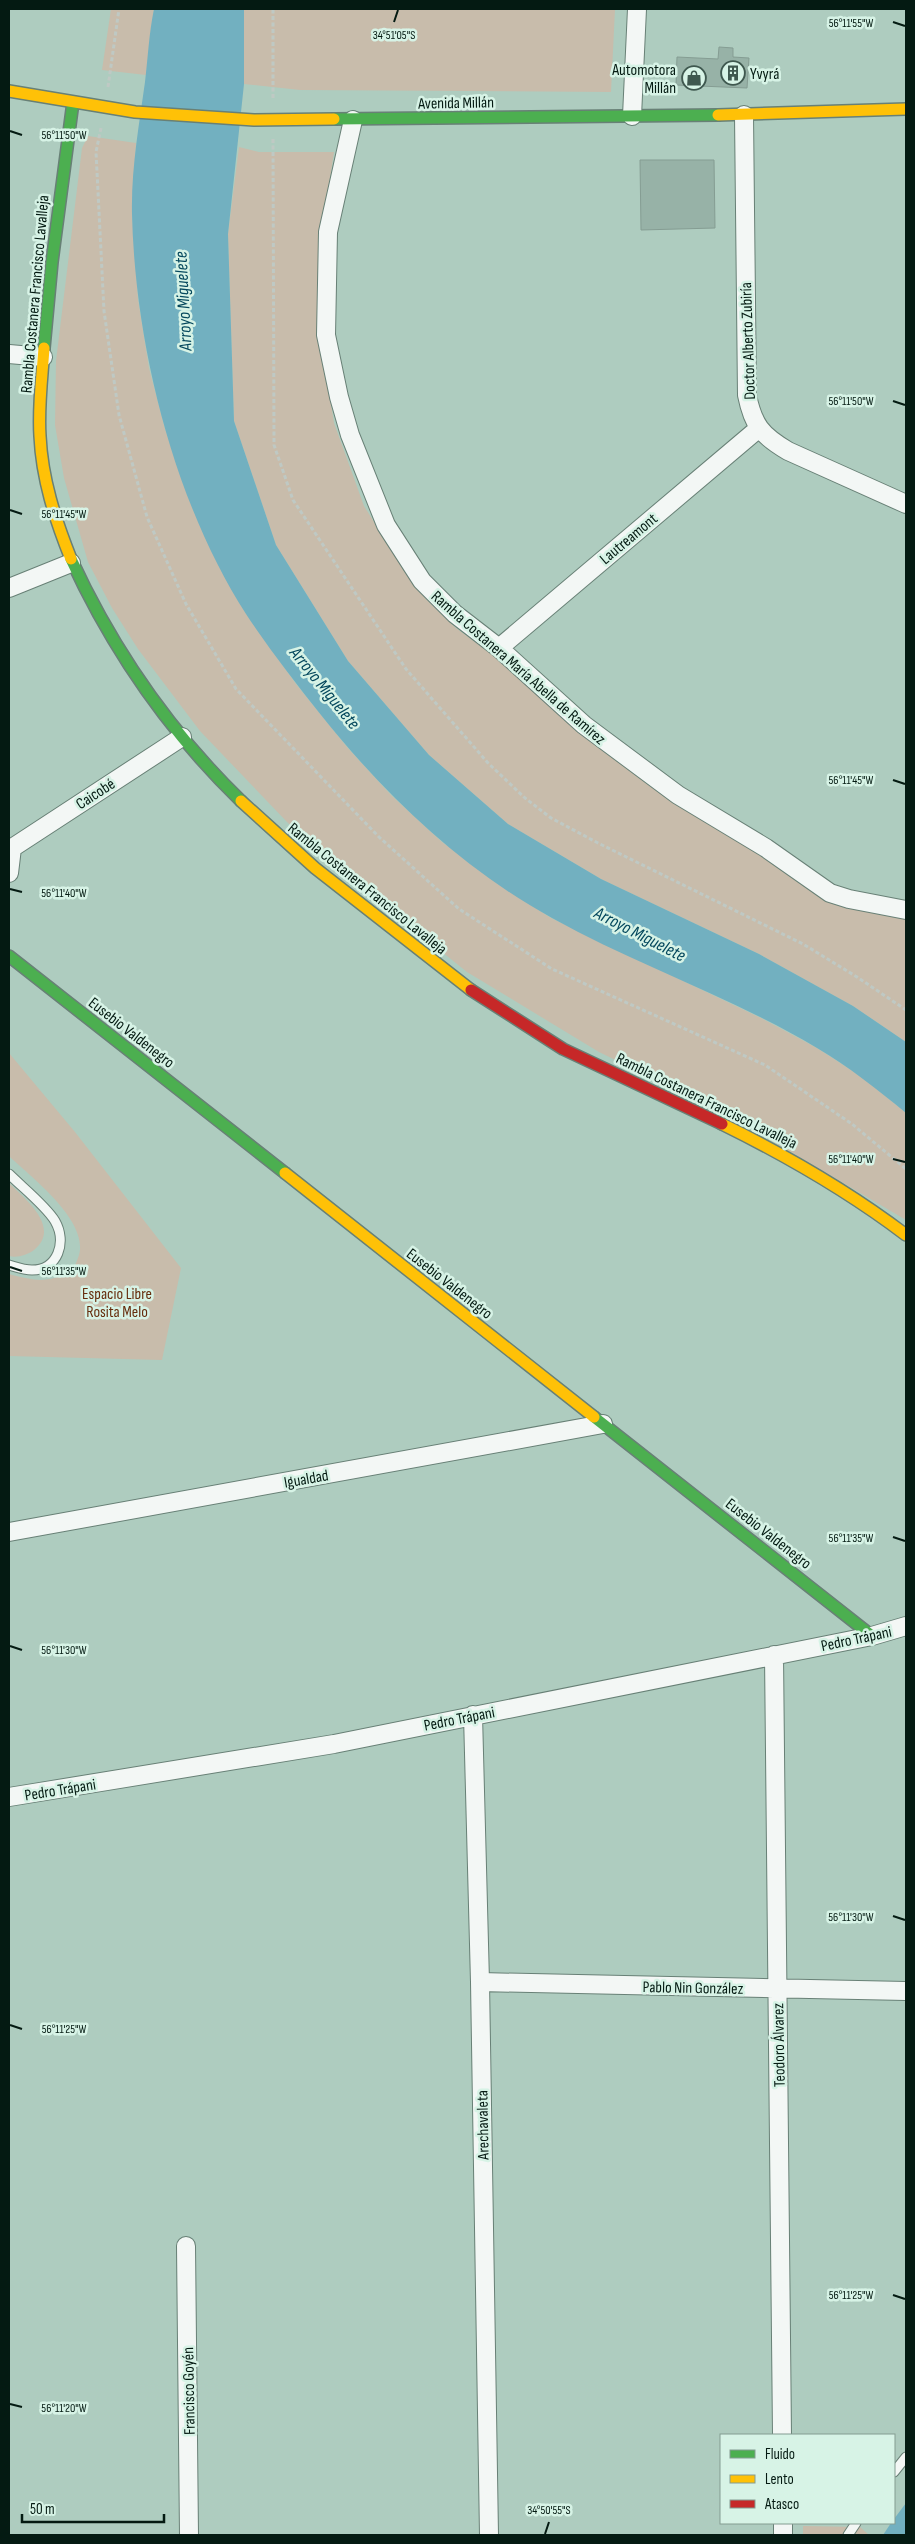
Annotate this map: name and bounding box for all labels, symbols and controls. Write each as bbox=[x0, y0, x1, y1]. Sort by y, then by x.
text: 56°11'55"W bbox=[829, 16, 873, 31]
text: 34°51'05"S bbox=[373, 28, 415, 43]
building icon: Yvyrá bbox=[720, 60, 746, 86]
place label: Automotora Millán bbox=[611, 61, 676, 98]
shop icon: Automotora Millán bbox=[681, 65, 707, 91]
place label: Yvyrá bbox=[750, 65, 779, 84]
street label: Avenida Millán bbox=[417, 93, 494, 114]
text: 56°11'50"W bbox=[41, 128, 87, 143]
street label: Rambla Costanera Francisco Lavalleja bbox=[17, 194, 54, 394]
water label: Arroyo Miguelete bbox=[170, 251, 197, 352]
street label: Doctor Alberto Zubiría bbox=[737, 282, 760, 400]
text: 56°11'50"W bbox=[828, 394, 874, 409]
text: 56°11'45"W bbox=[42, 507, 87, 522]
street label: Lautreamont bbox=[596, 510, 662, 569]
street label: Rambla Costanera María Abella de Ramírez bbox=[427, 587, 609, 749]
water label: Arroyo Miguelete bbox=[284, 642, 364, 734]
text: 56°11'45"W bbox=[829, 773, 874, 788]
street label: Caicobé bbox=[73, 775, 119, 814]
street label: Rambla Costanera Francisco Lavalleja bbox=[284, 819, 450, 959]
text: 56°11'40"W bbox=[41, 886, 87, 901]
water label: Arroyo Miguelete bbox=[590, 902, 689, 966]
street label: Eusebio Valdenegro bbox=[84, 994, 178, 1073]
street label: Rambla Costanera Francisco Lavalleja bbox=[613, 1049, 800, 1153]
text: 56°11'40"W bbox=[828, 1152, 874, 1167]
street label: Eusebio Valdenegro bbox=[402, 1245, 496, 1324]
text: 56°11'35"W bbox=[42, 1264, 87, 1279]
park label: Espacio Libre Rosita Melo bbox=[82, 1285, 152, 1322]
street label: Igualdad bbox=[282, 1466, 330, 1493]
street label: Eusebio Valdenegro bbox=[721, 1495, 815, 1574]
text: 56°11'35"W bbox=[829, 1531, 874, 1546]
street label: Pedro Trápani bbox=[819, 1623, 893, 1656]
text: 56°11'30"W bbox=[41, 1643, 87, 1658]
street label: Pedro Trápani bbox=[422, 1703, 496, 1736]
street label: Pedro Trápani bbox=[23, 1775, 97, 1805]
text: 56°11'30"W bbox=[828, 1910, 874, 1925]
street label: Pablo Nin González bbox=[643, 1978, 744, 1999]
street label: Teodoro Álvarez bbox=[769, 2003, 790, 2087]
text: 56°11'25"W bbox=[42, 2022, 87, 2037]
street label: Arechavaleta bbox=[473, 2090, 494, 2161]
text: 56°11'25"W bbox=[829, 2288, 874, 2303]
street label: Francisco Goyén bbox=[179, 2347, 200, 2435]
text: 56°11'20"W bbox=[41, 2401, 87, 2416]
legend bbox=[720, 2434, 895, 2524]
text: Fluido bbox=[765, 2445, 795, 2464]
text: Lento bbox=[765, 2470, 794, 2489]
scale bar bbox=[22, 2492, 165, 2524]
text: Atasco bbox=[764, 2495, 799, 2514]
text: 50 m bbox=[30, 2500, 55, 2519]
text: 34°50'55"S bbox=[527, 2503, 571, 2518]

